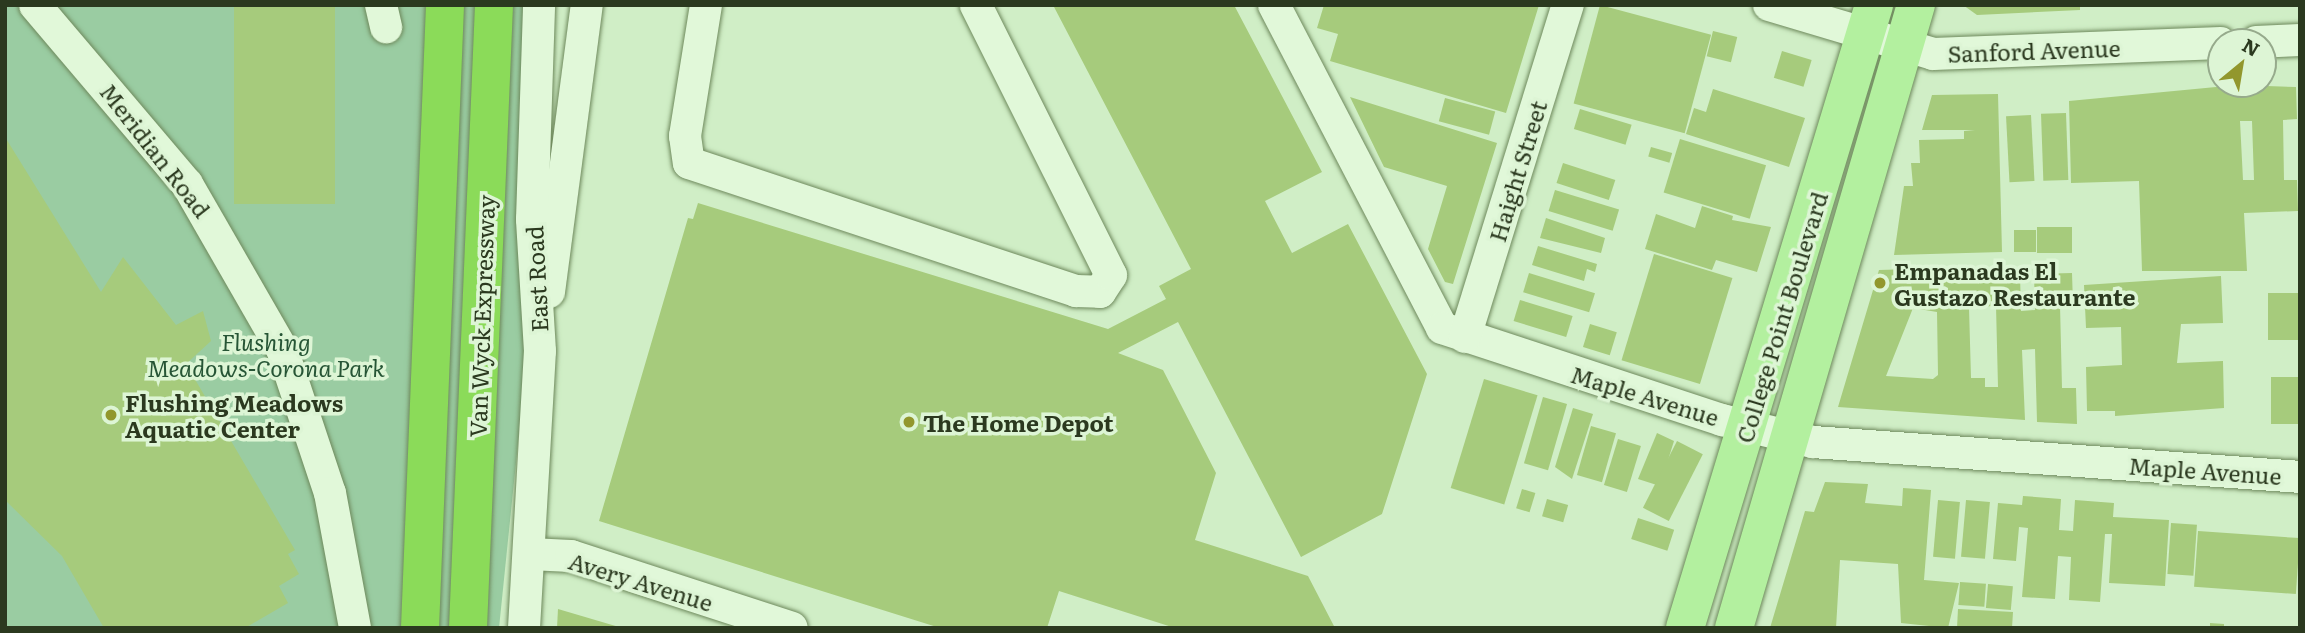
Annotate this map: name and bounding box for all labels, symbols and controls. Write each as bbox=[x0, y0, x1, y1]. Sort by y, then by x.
north arrow bbox=[2207, 28, 2277, 98]
text: N bbox=[2238, 30, 2265, 63]
street label: Sanford Avenue bbox=[1947, 33, 2121, 67]
street label: Meridian Road bbox=[95, 78, 217, 222]
street label: Haight Street bbox=[1482, 97, 1552, 245]
street label: College Point Boulevard bbox=[1730, 188, 1832, 446]
street label: Van Wyck Expressway bbox=[463, 194, 499, 438]
street label: East Road bbox=[519, 225, 553, 333]
place label: Empanadas El Gustazo Restaurante bbox=[1894, 256, 2136, 310]
marker: Empanadas El Gustazo Restaurante bbox=[1872, 275, 1888, 291]
park label: Flushing Meadows-Corona Park bbox=[147, 327, 385, 381]
street label: Maple Avenue bbox=[1568, 359, 1722, 431]
place label: Flushing Meadows Aquatic Center bbox=[125, 388, 343, 442]
marker: Flushing Meadows Aquatic Center bbox=[103, 407, 119, 423]
place label: The Home Depot bbox=[923, 408, 1114, 436]
marker: The Home Depot bbox=[901, 414, 917, 430]
street label: Maple Avenue bbox=[2128, 451, 2282, 489]
street label: Avery Avenue bbox=[566, 546, 716, 616]

